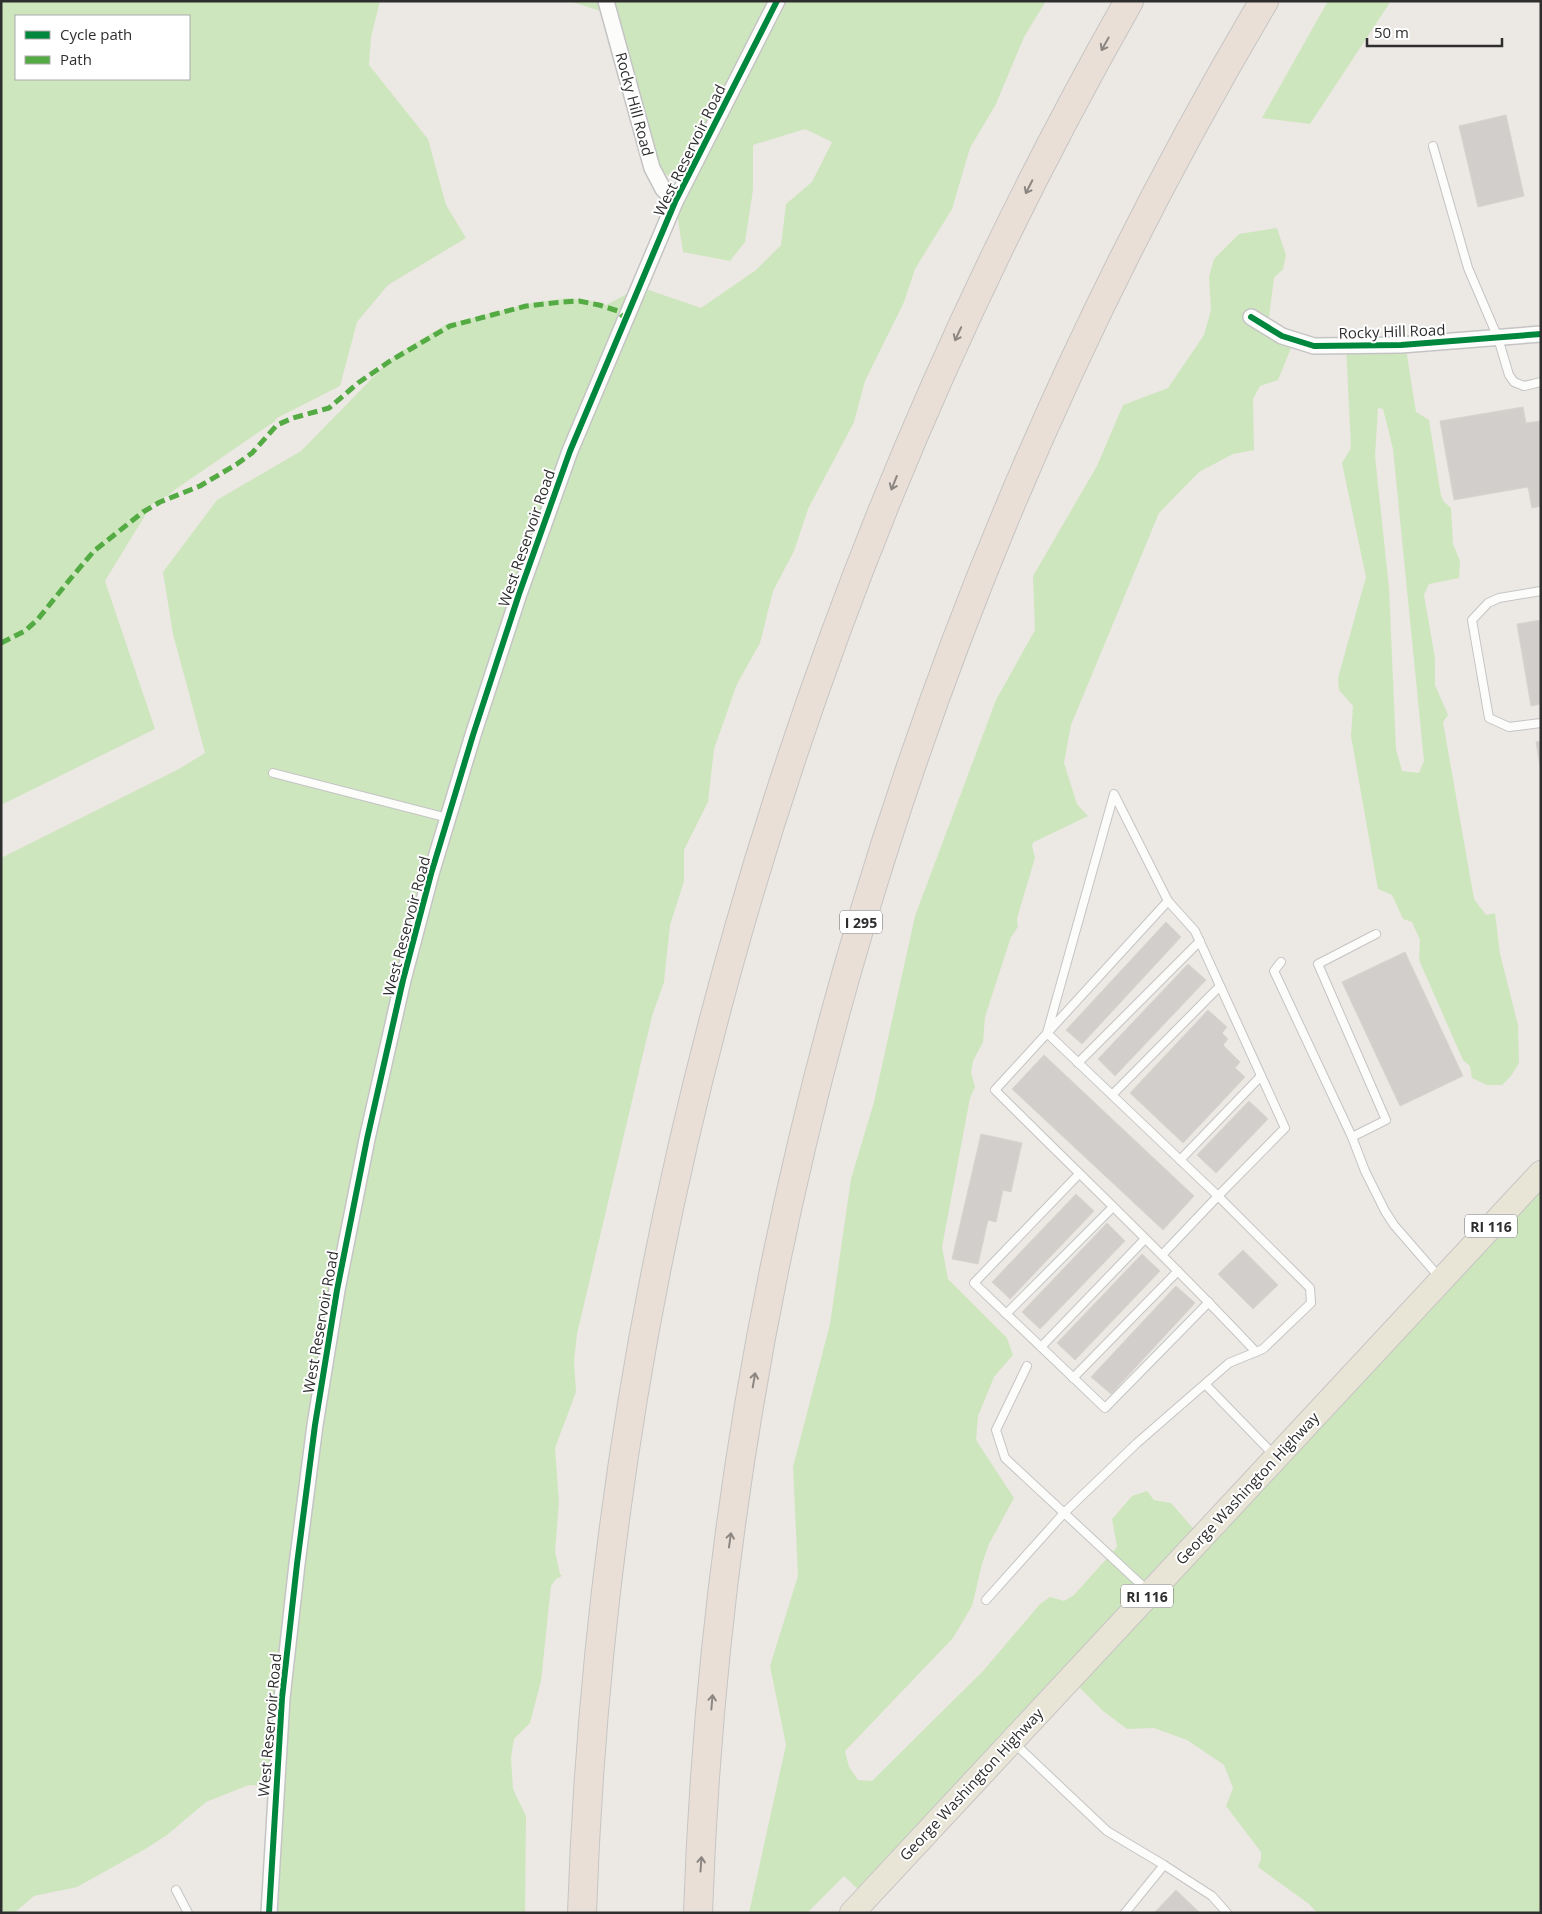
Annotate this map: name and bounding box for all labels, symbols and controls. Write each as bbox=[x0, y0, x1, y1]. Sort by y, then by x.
legend bbox=[15, 15, 190, 80]
scale bar bbox=[1367, 15, 1502, 47]
text: 50 m bbox=[1374, 22, 1409, 42]
text: Cycle path bbox=[60, 24, 132, 44]
one-way arrow bbox=[1100, 36, 1109, 51]
text: Path bbox=[60, 49, 92, 69]
street label: Rocky Hill Road bbox=[612, 50, 658, 158]
street label: West Reservoir Road bbox=[648, 81, 730, 219]
one-way arrow bbox=[1024, 180, 1034, 195]
street label: Rocky Hill Road bbox=[1338, 319, 1446, 343]
one-way arrow bbox=[953, 326, 963, 341]
street label: West Reservoir Road bbox=[493, 467, 559, 609]
one-way arrow bbox=[888, 475, 898, 490]
street label: West Reservoir Road bbox=[378, 854, 434, 998]
road number: I 295 bbox=[840, 910, 882, 934]
road number: RI 116 bbox=[1465, 1214, 1517, 1238]
street label: West Reservoir Road bbox=[298, 1249, 342, 1395]
one-way arrow bbox=[749, 1372, 759, 1388]
street label: George Washington Highway bbox=[1171, 1407, 1323, 1569]
one-way arrow bbox=[725, 1533, 735, 1549]
road number: RI 116 bbox=[1121, 1584, 1173, 1608]
street label: West Reservoir Road bbox=[253, 1652, 285, 1798]
one-way arrow bbox=[707, 1694, 717, 1710]
street label: George Washington Highway bbox=[895, 1703, 1047, 1865]
one-way arrow bbox=[696, 1856, 705, 1872]

